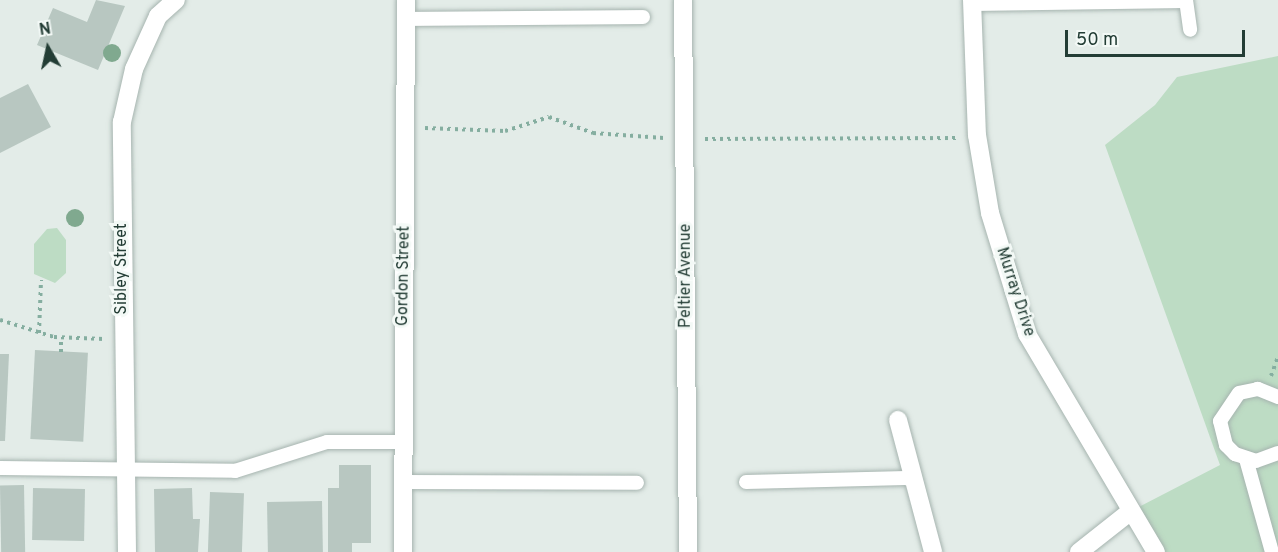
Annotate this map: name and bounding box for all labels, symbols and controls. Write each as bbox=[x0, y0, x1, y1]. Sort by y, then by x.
north arrow bbox=[18, 18, 78, 78]
scale bar bbox=[1068, 18, 1248, 56]
text: N bbox=[38, 19, 52, 41]
text: 50 m bbox=[1076, 29, 1118, 52]
street label: Sibley Street bbox=[112, 223, 132, 315]
street label: Peltier Avenue bbox=[676, 224, 696, 328]
street label: Gordon Street bbox=[394, 226, 414, 326]
street label: Murray Drive bbox=[992, 245, 1038, 339]

